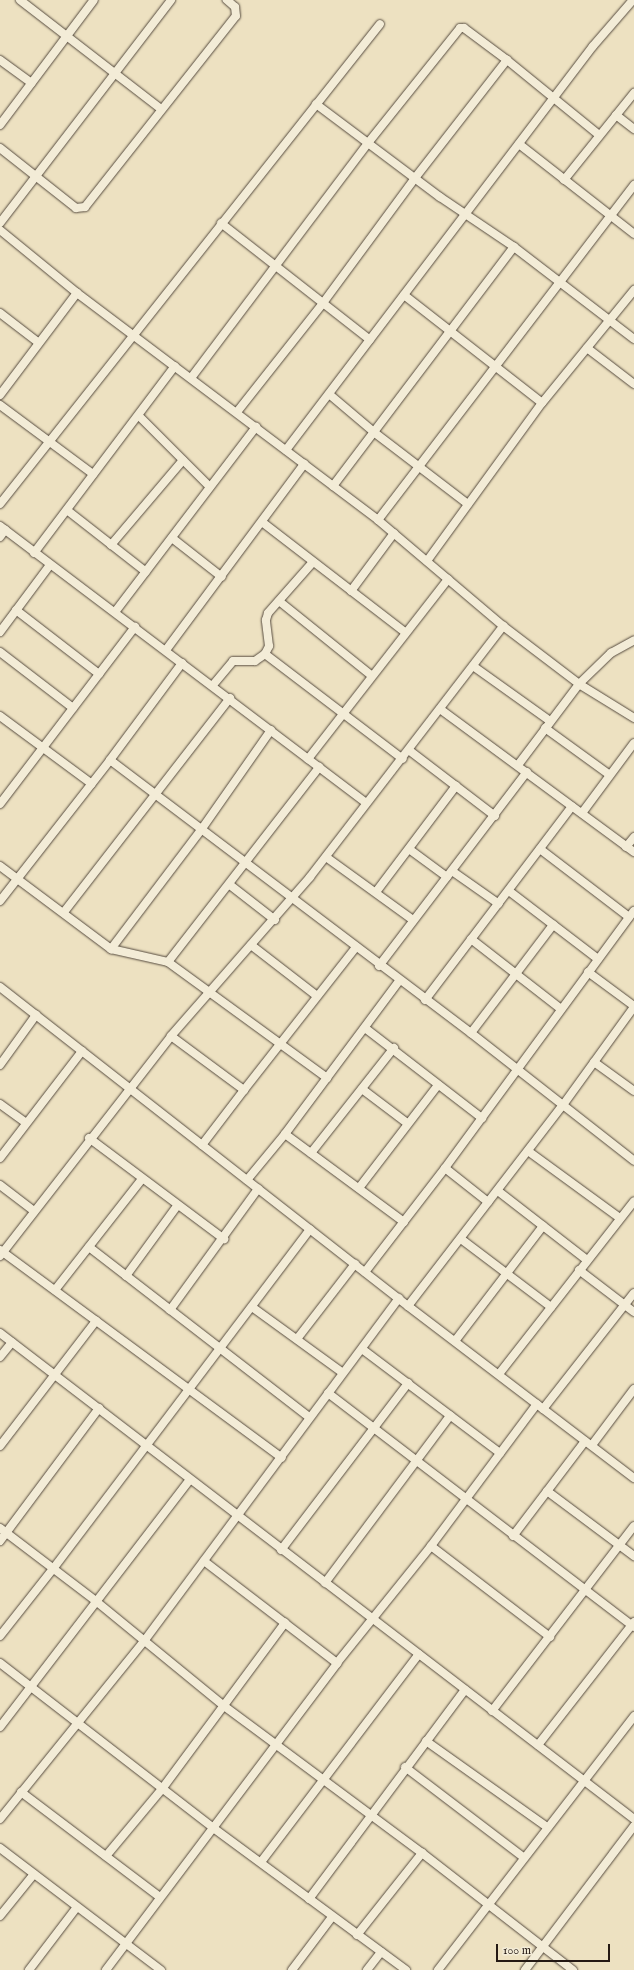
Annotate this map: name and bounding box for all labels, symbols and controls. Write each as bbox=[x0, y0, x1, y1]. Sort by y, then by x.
scale bar bbox=[498, 1936, 612, 1962]
text: 100 m bbox=[503, 1943, 531, 1958]

